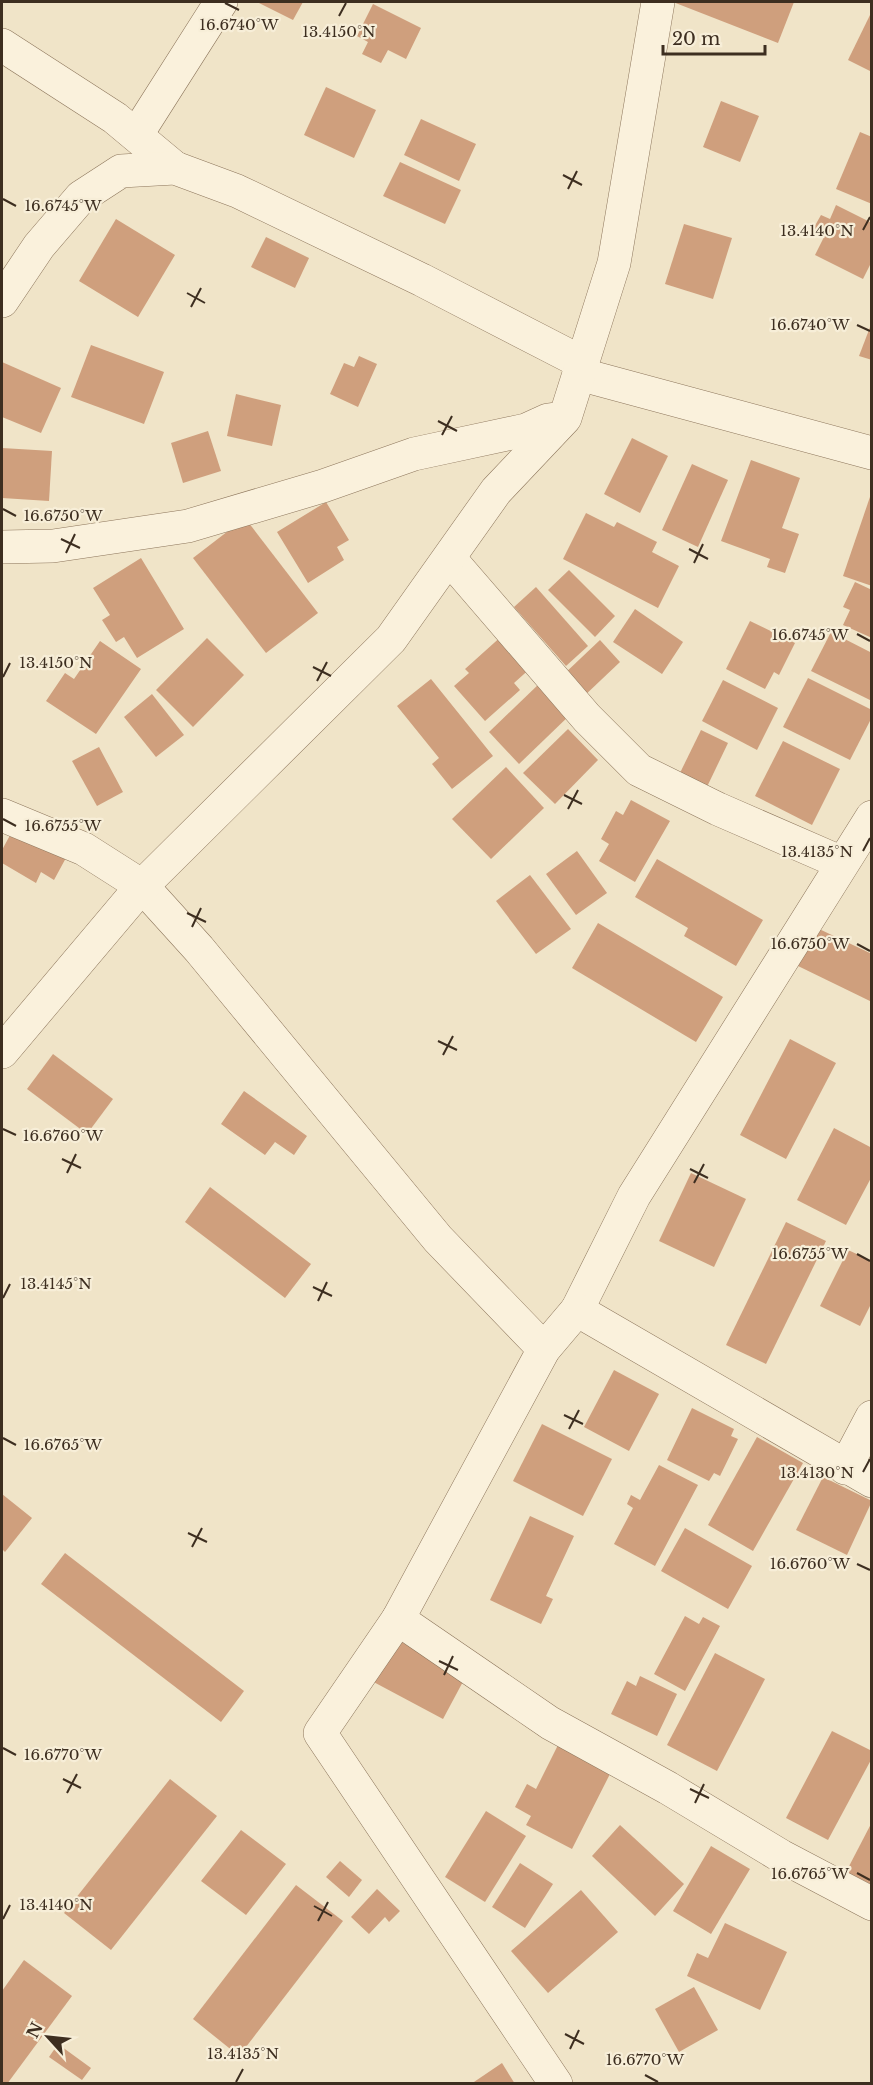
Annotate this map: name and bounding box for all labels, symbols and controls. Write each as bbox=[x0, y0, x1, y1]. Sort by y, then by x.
text: 16.6740°W bbox=[199, 15, 279, 34]
scale bar bbox=[663, 18, 765, 56]
text: 13.4150°N bbox=[302, 22, 376, 41]
text: 20 m bbox=[672, 28, 720, 50]
text: 16.6745°W bbox=[24, 196, 102, 215]
text: 13.4140°N bbox=[780, 221, 854, 240]
text: 16.6740°W bbox=[770, 315, 850, 334]
text: 16.6750°W bbox=[23, 506, 103, 525]
text: 16.6745°W bbox=[771, 625, 849, 644]
text: 13.4150°N bbox=[19, 653, 93, 672]
text: 16.6755°W bbox=[25, 816, 102, 835]
text: 13.4135°N bbox=[781, 842, 853, 861]
text: 16.6750°W bbox=[770, 934, 850, 953]
text: 16.6760°W bbox=[23, 1126, 104, 1145]
text: 16.6755°W bbox=[772, 1244, 849, 1263]
text: 13.4145°N bbox=[20, 1274, 92, 1293]
text: 16.6765°W bbox=[24, 1435, 102, 1454]
text: 13.4130°N bbox=[780, 1463, 854, 1482]
text: 16.6760°W bbox=[770, 1554, 851, 1573]
text: 16.6770°W bbox=[24, 1745, 103, 1764]
text: 16.6765°W bbox=[771, 1864, 849, 1883]
text: 13.4140°N bbox=[19, 1895, 93, 1914]
north arrow bbox=[18, 2007, 78, 2067]
text: N bbox=[22, 2019, 47, 2041]
text: 13.4135°N bbox=[207, 2044, 279, 2063]
text: 16.6770°W bbox=[606, 2050, 685, 2069]

